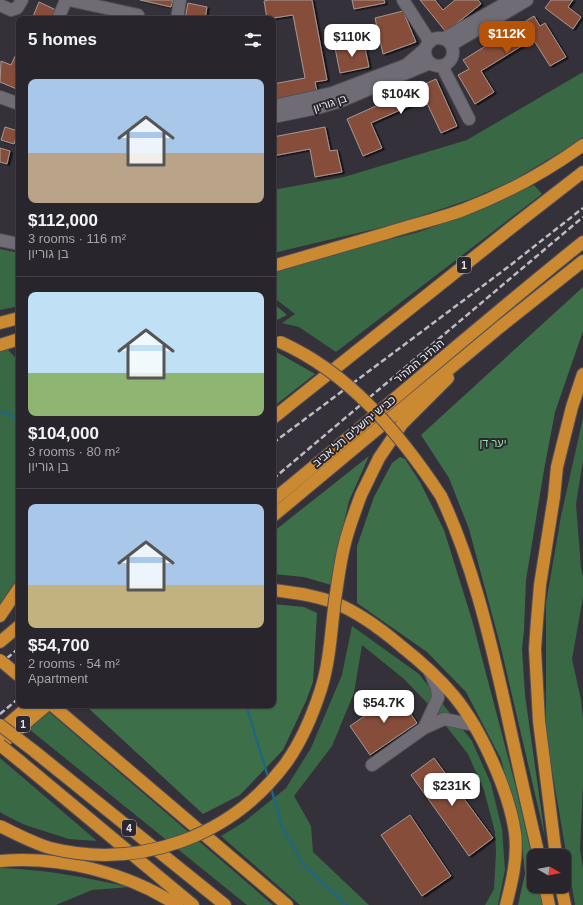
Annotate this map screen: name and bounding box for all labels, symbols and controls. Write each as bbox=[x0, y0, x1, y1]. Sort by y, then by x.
pin: $112K bbox=[479, 21, 535, 55]
pin: $110K bbox=[324, 24, 380, 58]
text: $112K bbox=[488, 26, 526, 41]
icon: filters bbox=[242, 29, 264, 51]
text: $110K bbox=[333, 29, 371, 44]
text: 5 homes bbox=[28, 30, 97, 49]
pin: $104K bbox=[373, 81, 429, 115]
text: $104K bbox=[382, 86, 420, 101]
street label: בן גוריון bbox=[312, 92, 349, 114]
icon: home bbox=[110, 105, 182, 177]
text: $112,000 bbox=[28, 211, 98, 230]
text: 3 rooms · 116 m² bbox=[28, 231, 126, 246]
text: בן גוריון bbox=[28, 246, 69, 261]
road number: 1 bbox=[457, 257, 471, 273]
icon: home bbox=[110, 318, 182, 390]
street label: הנתיב המהיר bbox=[392, 337, 446, 385]
street label: כביש ירושלים תל אביב bbox=[310, 393, 398, 469]
text: $104,000 bbox=[28, 424, 99, 443]
park label: יער דן bbox=[479, 437, 507, 449]
text: 3 rooms · 80 m² bbox=[28, 444, 120, 459]
text: בן גוריון bbox=[28, 459, 69, 474]
icon: home bbox=[110, 530, 182, 602]
text: $54,700 bbox=[28, 636, 89, 655]
text: 2 rooms · 54 m² bbox=[28, 656, 120, 671]
text: Apartment bbox=[28, 671, 88, 686]
pin: $54.7K bbox=[351, 690, 417, 724]
text: $54.7K bbox=[363, 695, 405, 710]
road number: 1 bbox=[16, 716, 30, 732]
pin: $231K bbox=[424, 773, 480, 807]
text: $231K bbox=[433, 778, 471, 793]
road number: 4 bbox=[122, 820, 136, 836]
north arrow bbox=[527, 849, 571, 893]
map controls bbox=[527, 849, 571, 893]

